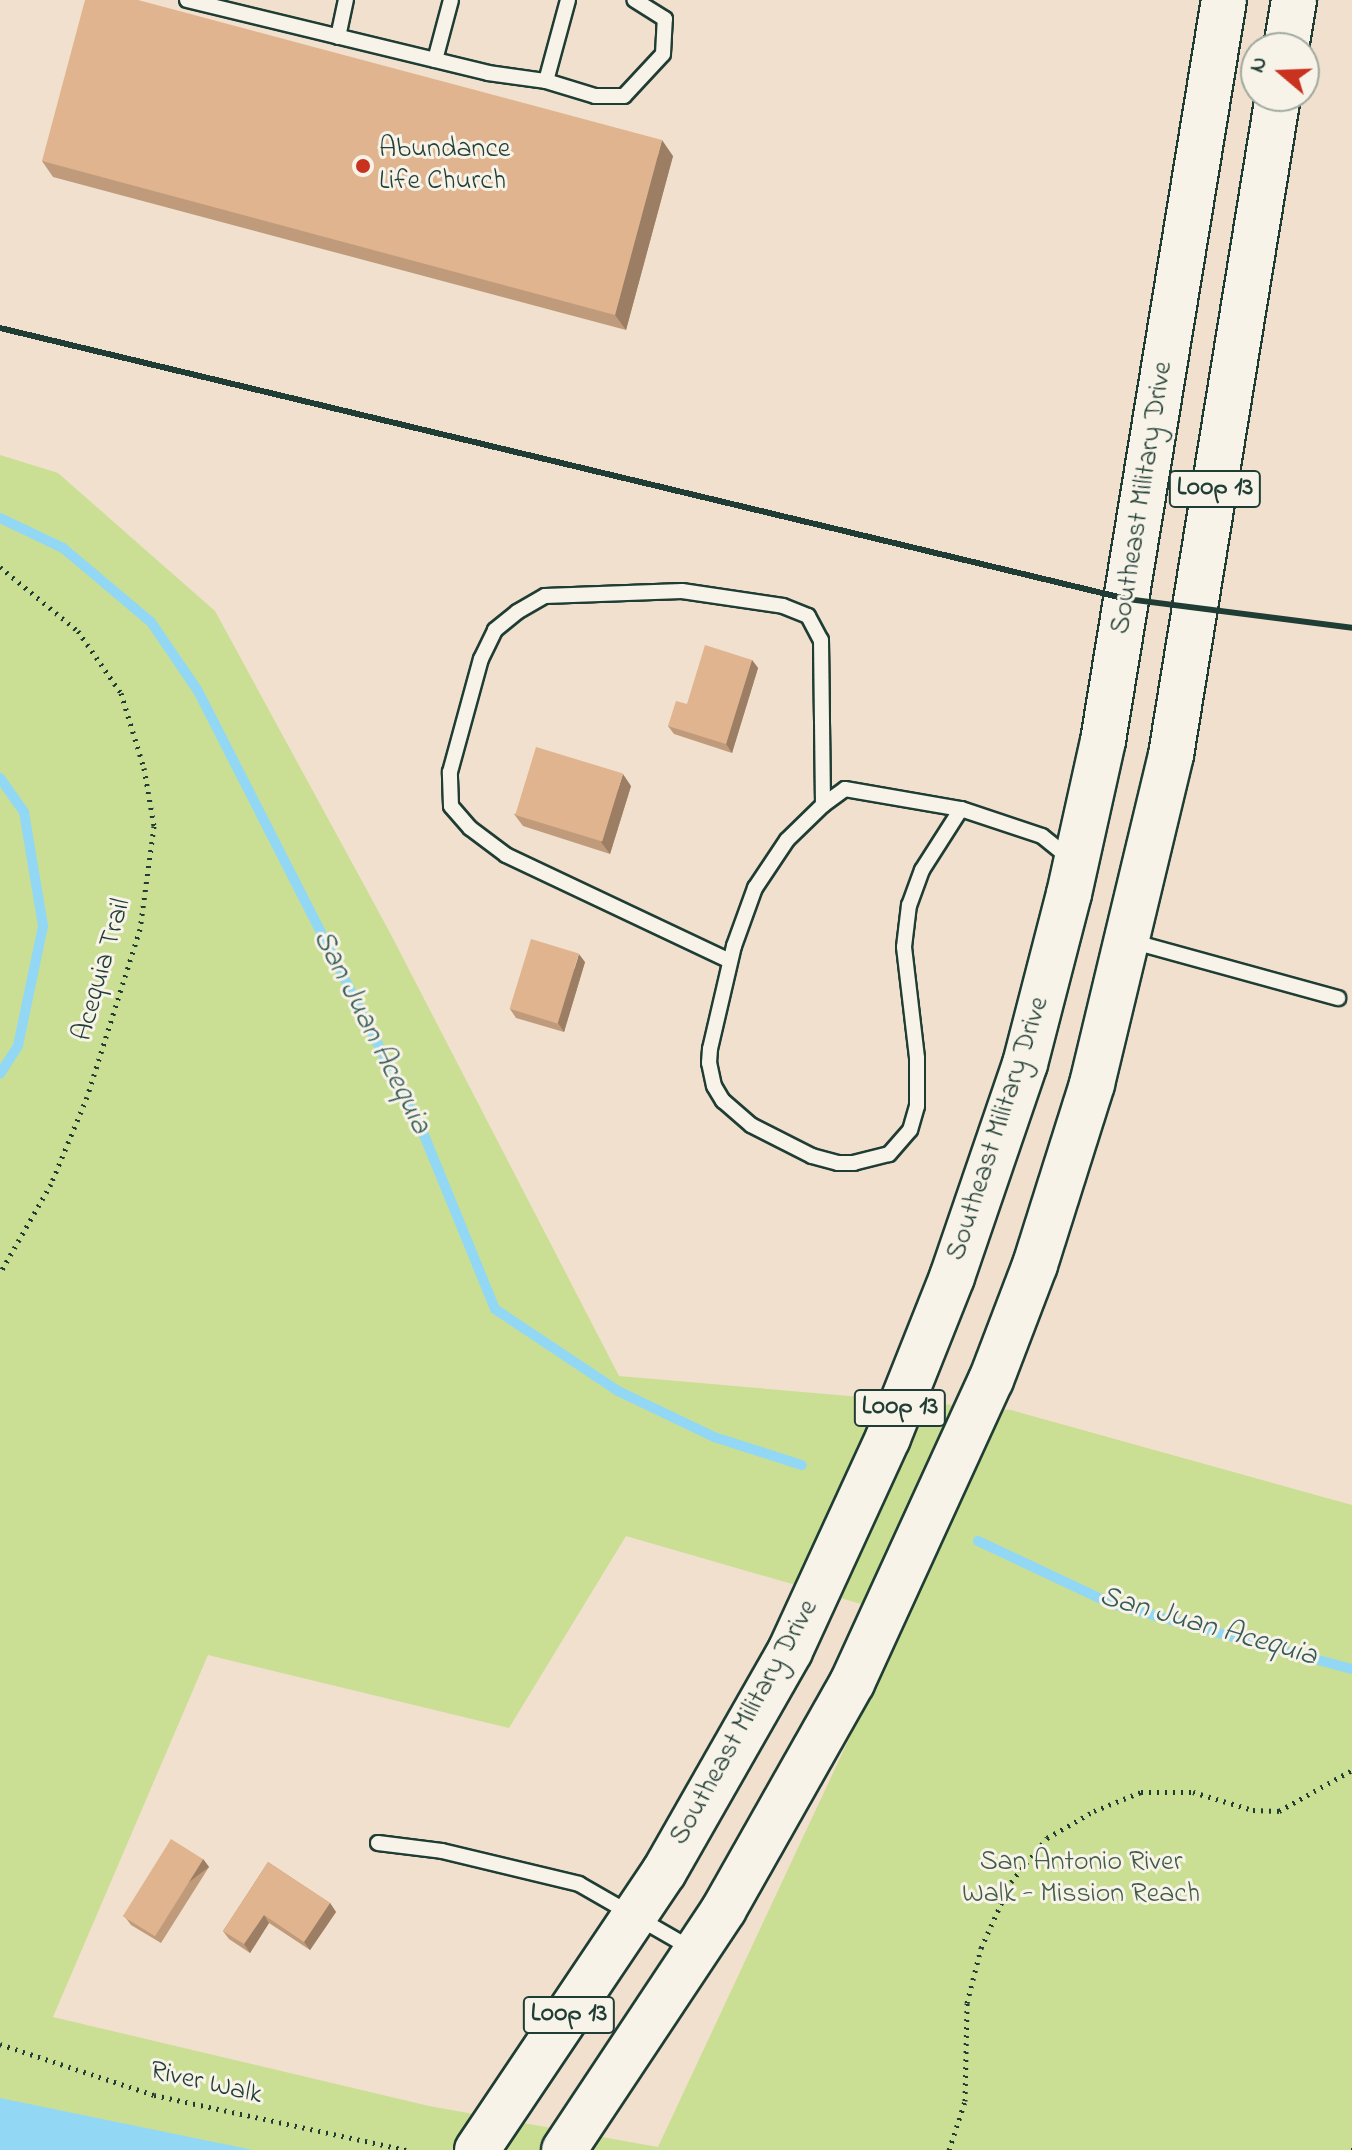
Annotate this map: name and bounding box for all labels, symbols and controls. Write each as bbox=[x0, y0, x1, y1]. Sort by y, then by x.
north arrow bbox=[1240, 32, 1320, 112]
text: N bbox=[1242, 53, 1277, 77]
place label: Abundance Life Church bbox=[379, 133, 510, 199]
marker: Abundance Life Church bbox=[354, 157, 372, 175]
street label: Southeast Military Drive bbox=[1105, 359, 1181, 637]
road number: Loop 13 bbox=[1167, 467, 1263, 511]
street label: Acequia Trail bbox=[67, 895, 139, 1045]
water label: San Juan Acequia bbox=[304, 924, 438, 1140]
street label: Southeast Military Drive bbox=[940, 993, 1058, 1265]
road number: Loop 13 bbox=[852, 1386, 948, 1430]
water label: San Juan Acequia bbox=[1095, 1579, 1321, 1675]
street label: Southeast Military Drive bbox=[664, 1594, 826, 1852]
park label: San Antonio River Walk - Mission Reach bbox=[962, 1846, 1200, 1912]
road number: Loop 13 bbox=[521, 1993, 617, 2037]
street label: River Walk bbox=[147, 2055, 265, 2113]

